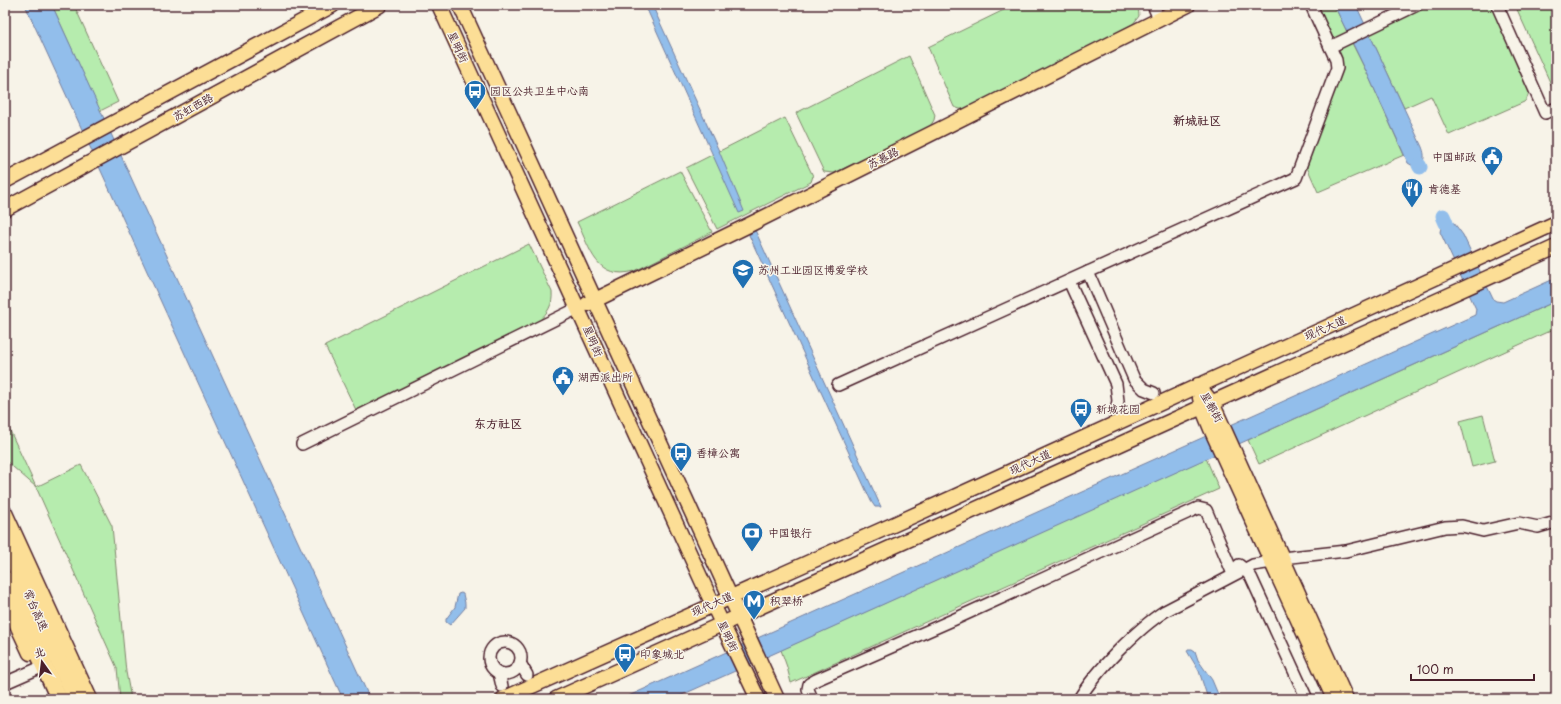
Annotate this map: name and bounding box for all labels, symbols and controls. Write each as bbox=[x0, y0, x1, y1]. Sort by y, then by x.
street label: 星明街 bbox=[444, 28, 474, 66]
bus stop icon: 园区公共卫生中心南 bbox=[462, 78, 488, 111]
place label: 园区公共卫生中心南 bbox=[490, 82, 589, 99]
street label: 苏虹西路 bbox=[169, 88, 216, 125]
district label: 新城社区 bbox=[1173, 111, 1221, 129]
street label: 苏慕路 bbox=[864, 142, 901, 173]
public building icon: 中国邮政 bbox=[1479, 144, 1505, 177]
place label: 中国邮政 bbox=[1432, 148, 1476, 165]
restaurant icon: 肯德基 bbox=[1399, 176, 1425, 209]
place label: 肯德基 bbox=[1428, 180, 1461, 197]
school or university icon: 苏州工业园区博爱学校 bbox=[730, 257, 756, 290]
place label: 苏州工业园区博爱学校 bbox=[758, 261, 868, 278]
street label: 现代大道 bbox=[1301, 311, 1348, 344]
street label: 星明街 bbox=[579, 322, 608, 360]
public building icon: 湖西派出所 bbox=[550, 364, 576, 397]
place label: 湖西派出所 bbox=[578, 368, 633, 385]
street label: 星都街 bbox=[1197, 388, 1229, 426]
bus stop icon: 新城花园 bbox=[1068, 396, 1094, 429]
place label: 新城花园 bbox=[1096, 400, 1140, 417]
district label: 东方社区 bbox=[474, 414, 522, 432]
bus stop icon: 香樟公寓 bbox=[668, 440, 694, 473]
place label: 香樟公寓 bbox=[696, 444, 740, 461]
street label: 现代大道 bbox=[1006, 445, 1053, 479]
bank icon: 中国银行 bbox=[739, 520, 765, 553]
place label: 中国银行 bbox=[768, 524, 812, 541]
street label: 常台高速 bbox=[20, 586, 53, 633]
street label: 现代大道 bbox=[688, 587, 735, 620]
metro station icon: 积翠桥 bbox=[741, 588, 767, 621]
place label: 积翠桥 bbox=[770, 592, 803, 609]
street label: 星明街 bbox=[714, 617, 744, 655]
bus stop icon: 印象城北 bbox=[612, 641, 638, 674]
north arrow bbox=[22, 642, 62, 682]
text: 北 bbox=[32, 642, 47, 661]
place label: 印象城北 bbox=[640, 645, 684, 662]
scale bar bbox=[1411, 656, 1534, 682]
text: 100 m bbox=[1417, 660, 1454, 678]

